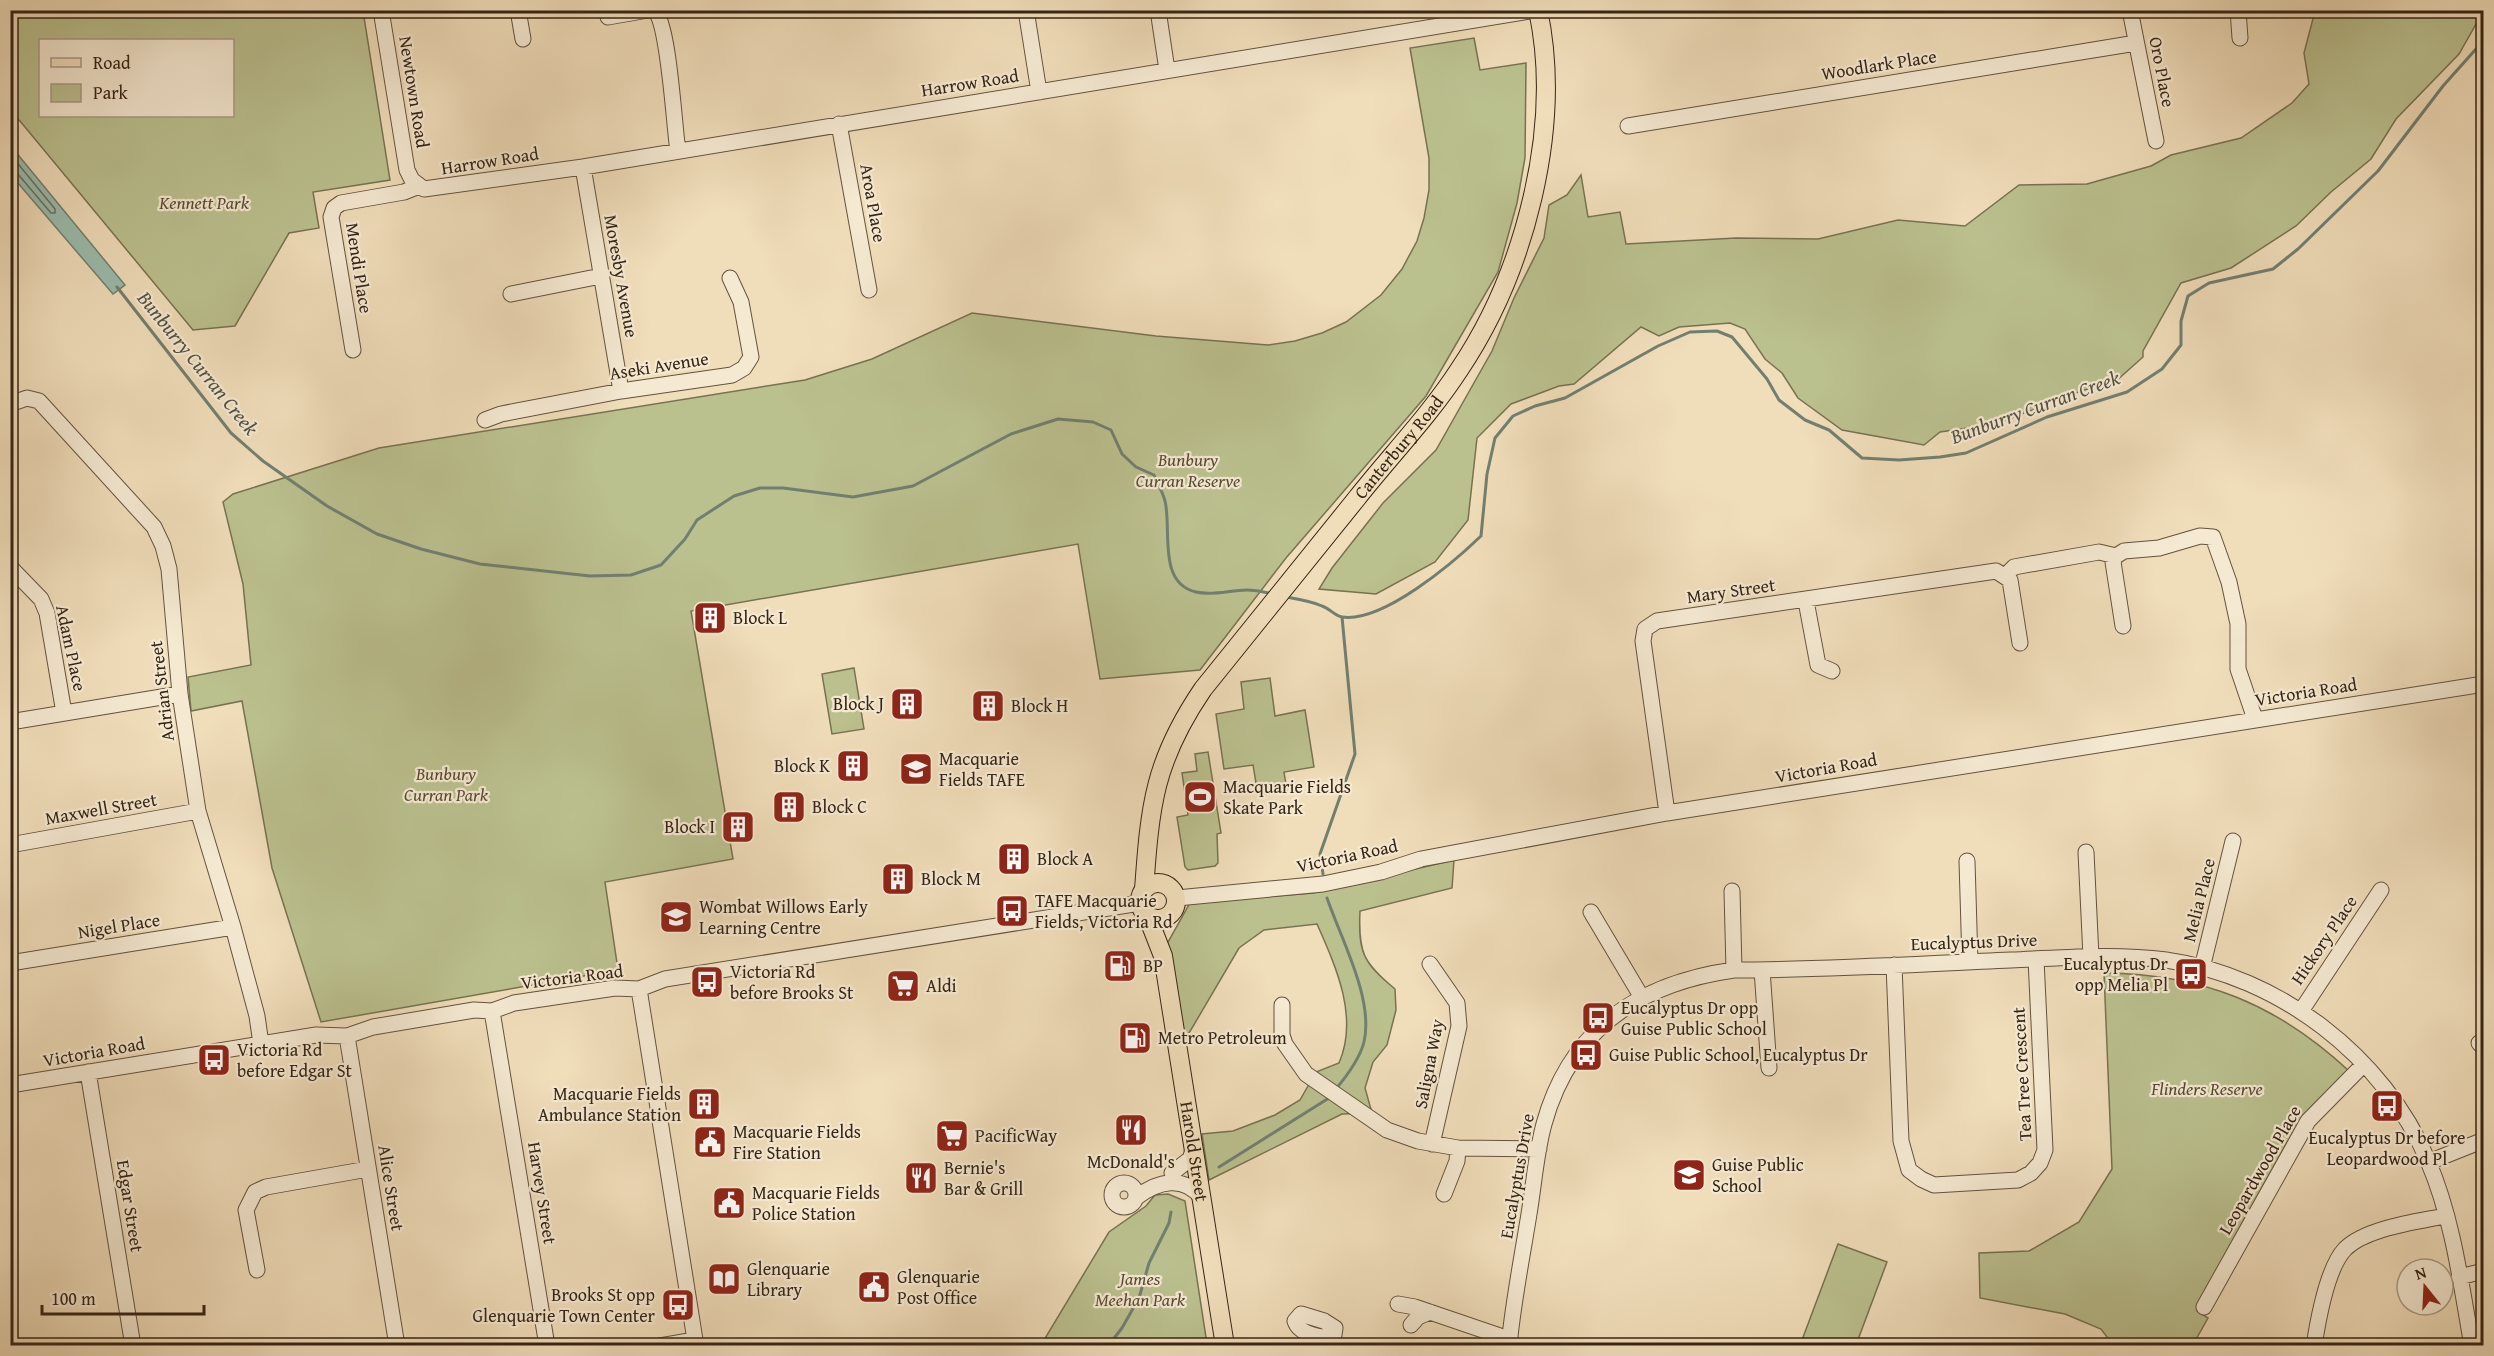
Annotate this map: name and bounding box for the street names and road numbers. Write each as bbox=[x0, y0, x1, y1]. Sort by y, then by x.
street label: Newtown Road bbox=[392, 34, 437, 150]
street label: Oro Place bbox=[2142, 35, 2183, 109]
street label: Woodlark Place bbox=[1819, 42, 1938, 87]
street label: Harrow Road bbox=[919, 61, 1021, 104]
street label: Harrow Road bbox=[439, 139, 541, 182]
street label: Aroa Place bbox=[853, 161, 894, 244]
street label: Moresby Avenue bbox=[597, 212, 646, 339]
street label: Mendi Place bbox=[339, 221, 380, 315]
street label: Aseki Avenue bbox=[607, 344, 710, 387]
street label: Canterbury Road bbox=[1347, 389, 1450, 505]
street label: Mary Street bbox=[1685, 571, 1778, 610]
street label: Adam Place bbox=[49, 602, 94, 693]
street label: Adrian Street bbox=[142, 639, 181, 743]
street label: Victoria Road bbox=[2253, 670, 2359, 713]
street label: Victoria Road bbox=[1773, 745, 1879, 790]
street label: Maxwell Street bbox=[43, 785, 159, 832]
street label: Victoria Road bbox=[1294, 832, 1400, 879]
street label: Melia Place bbox=[2175, 855, 2222, 945]
street label: Hickory Place bbox=[2284, 890, 2363, 990]
street label: Nigel Place bbox=[76, 906, 162, 945]
street label: Eucalyptus Drive bbox=[1910, 926, 2038, 957]
street label: Victoria Road bbox=[519, 957, 625, 996]
street label: Tea Tree Crescent bbox=[2004, 1006, 2038, 1142]
street label: Saligna Way bbox=[1407, 1017, 1450, 1111]
street label: Victoria Road bbox=[41, 1029, 147, 1074]
street label: Harold Street bbox=[1173, 1099, 1216, 1204]
street label: Leopardwood Place bbox=[2211, 1100, 2308, 1240]
street label: Eucalyptus Drive bbox=[1492, 1111, 1541, 1241]
street label: Harvey Street bbox=[521, 1140, 564, 1247]
street label: Alice Street bbox=[371, 1143, 412, 1234]
street label: Edgar Street bbox=[110, 1158, 151, 1255]

